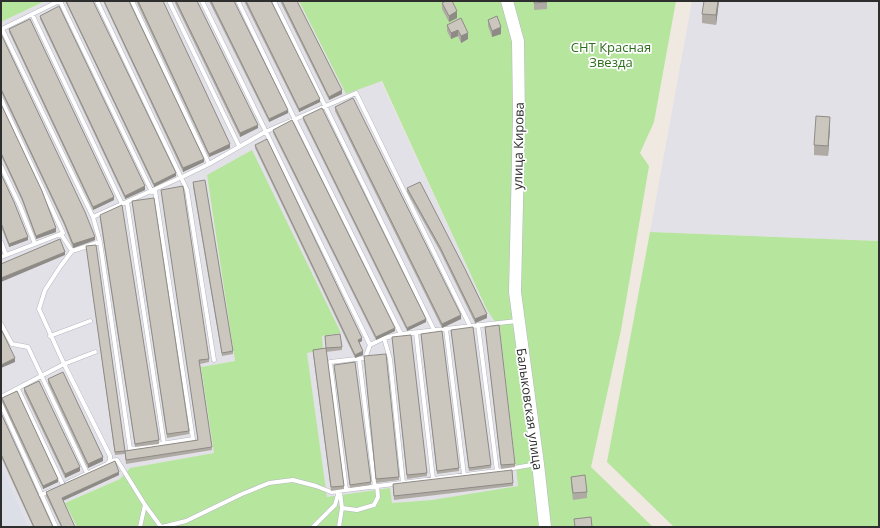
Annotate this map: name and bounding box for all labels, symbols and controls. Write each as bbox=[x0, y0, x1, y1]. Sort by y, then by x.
park label: СНТ Красная Звезда bbox=[571, 38, 651, 71]
street label: улица Кирова bbox=[508, 102, 528, 190]
street label: Балыковская улица bbox=[513, 347, 547, 471]

